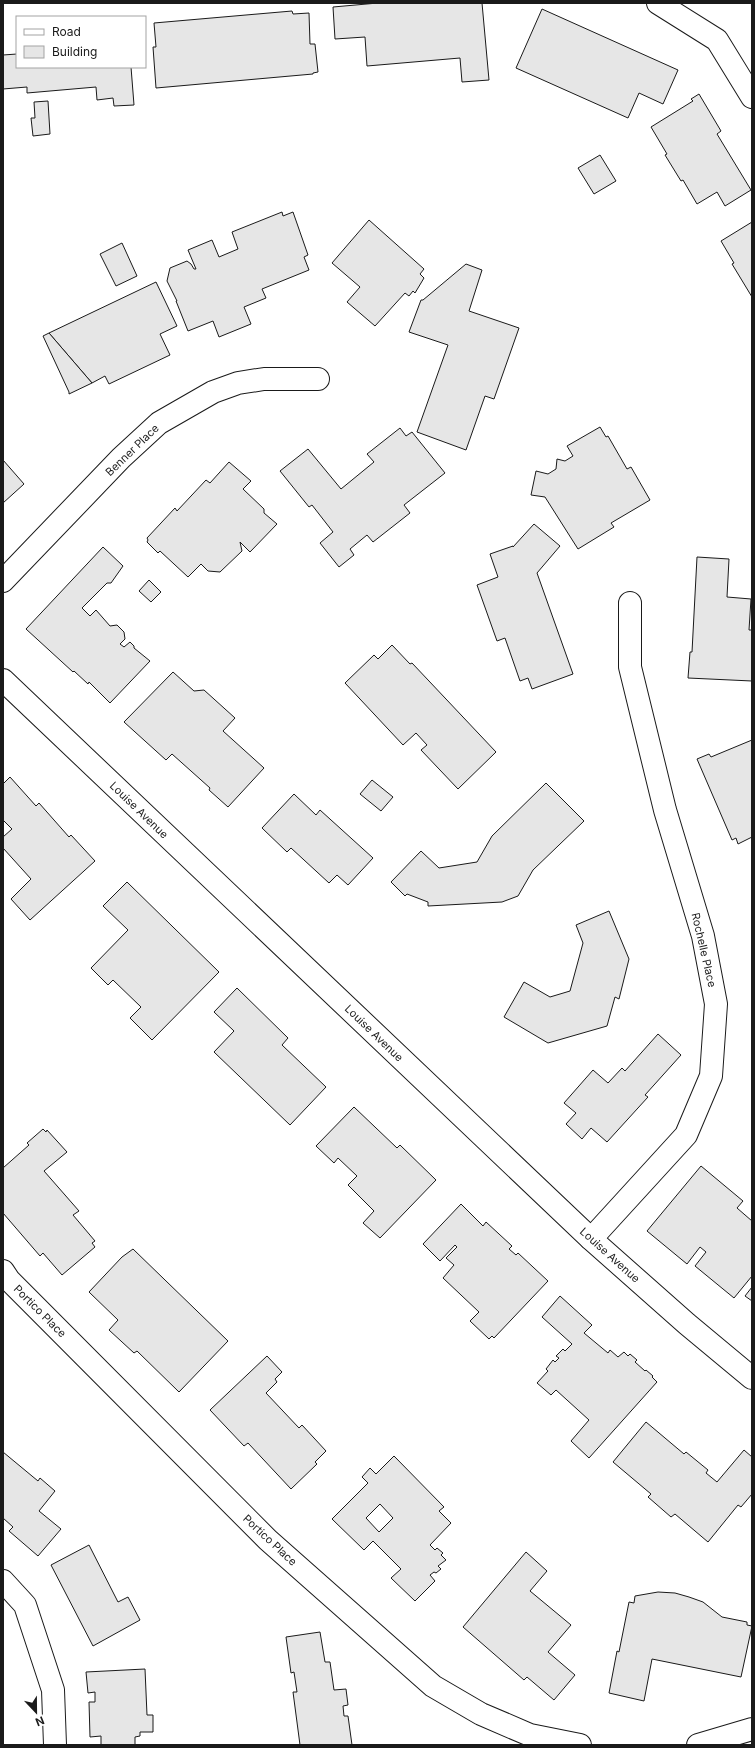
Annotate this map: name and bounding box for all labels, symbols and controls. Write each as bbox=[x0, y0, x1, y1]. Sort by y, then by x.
legend bbox=[16, 16, 146, 68]
text: Road bbox=[52, 24, 81, 39]
text: Building bbox=[52, 44, 97, 59]
street label: Benner Place bbox=[102, 421, 162, 479]
street label: Louise Avenue bbox=[107, 779, 171, 841]
street label: Rochelle Place bbox=[689, 911, 719, 989]
street label: Louise Avenue bbox=[342, 1002, 406, 1064]
street label: Louise Avenue bbox=[577, 1224, 643, 1286]
street label: Portico Place bbox=[11, 1282, 69, 1340]
street label: Portico Place bbox=[240, 1511, 300, 1569]
north arrow bbox=[16, 1692, 56, 1732]
text: N bbox=[33, 1713, 46, 1729]

